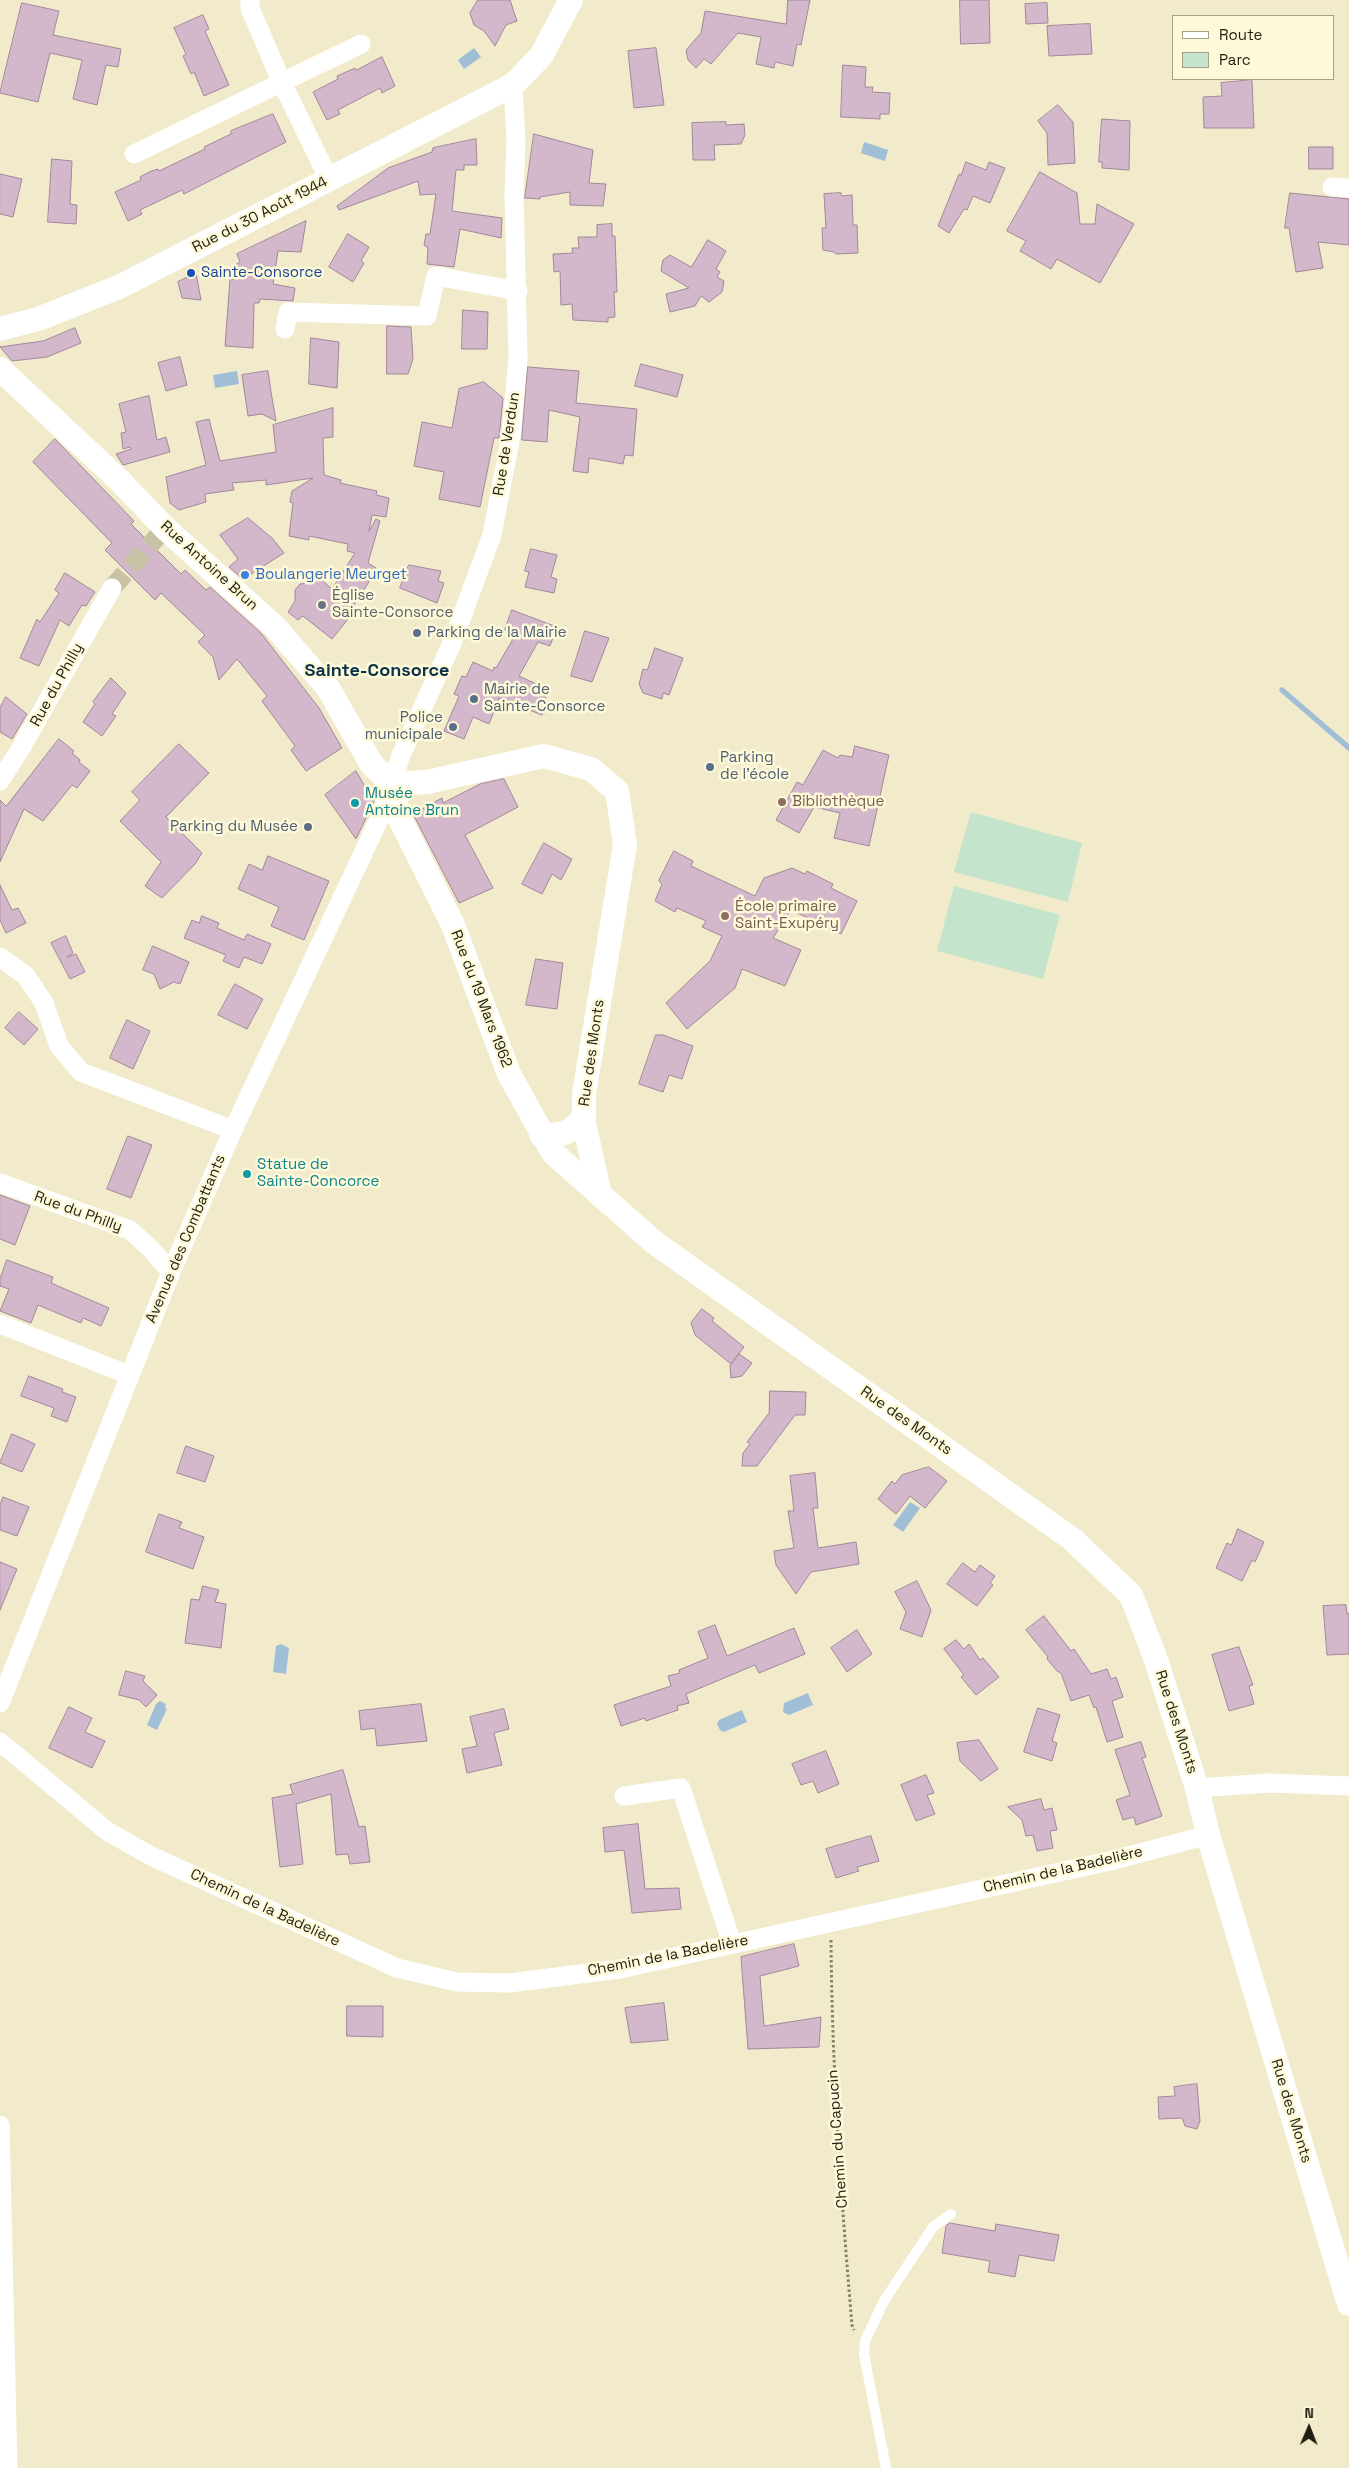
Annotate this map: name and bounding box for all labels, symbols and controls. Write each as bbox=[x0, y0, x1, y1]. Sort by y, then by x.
legend bbox=[1172, 15, 1334, 80]
text: Route bbox=[1219, 25, 1262, 44]
text: Parc bbox=[1219, 50, 1251, 69]
street label: Rue du 30 Août 1944 bbox=[189, 173, 331, 257]
place label: Sainte-Consorce bbox=[201, 264, 322, 282]
marker: Sainte-Consorce bbox=[185, 267, 197, 279]
street label: Rue de Verdun bbox=[490, 391, 524, 497]
street label: Rue Antoine Brun bbox=[156, 517, 262, 615]
place label: Boulangerie Meurget bbox=[255, 566, 407, 584]
marker: Boulangerie Meurget bbox=[239, 569, 251, 581]
place label: Église Sainte-Consorce bbox=[332, 587, 453, 622]
marker: Église Sainte-Consorce bbox=[316, 599, 328, 611]
place label: Parking de la Mairie bbox=[427, 624, 567, 642]
marker: Parking de la Mairie bbox=[411, 627, 423, 639]
street label: Rue du Philly bbox=[27, 640, 87, 730]
district label: Sainte-Consorce bbox=[305, 660, 449, 682]
place label: Mairie de Sainte-Consorce bbox=[484, 681, 605, 716]
marker: Mairie de Sainte-Consorce bbox=[468, 693, 480, 705]
place label: Police municipale bbox=[365, 709, 443, 744]
marker: Police municipale bbox=[447, 721, 459, 733]
place label: Parking de l'école bbox=[720, 749, 789, 784]
marker: Parking de l'école bbox=[704, 761, 716, 773]
place label: Musée Antoine Brun bbox=[365, 785, 459, 820]
place label: Bibliothèque bbox=[792, 793, 884, 811]
marker: Bibliothèque bbox=[776, 796, 788, 808]
marker: Musée Antoine Brun bbox=[349, 797, 361, 809]
place label: Parking du Musée bbox=[170, 818, 298, 836]
marker: Parking du Musée bbox=[302, 821, 314, 833]
place label: École primaire Saint-Exupéry bbox=[735, 898, 839, 933]
marker: École primaire Saint-Exupéry bbox=[719, 910, 731, 922]
street label: Rue du 19 Mars 1962 bbox=[446, 928, 516, 1070]
street label: Rue des Monts bbox=[576, 998, 608, 1108]
street label: Avenue des Combattants bbox=[142, 1152, 230, 1326]
place label: Statue de Sainte-Concorce bbox=[257, 1156, 379, 1191]
marker: Statue de Sainte-Concorce bbox=[241, 1168, 253, 1180]
street label: Rue du Philly bbox=[31, 1188, 125, 1236]
street label: Rue des Monts bbox=[857, 1383, 955, 1459]
street label: Rue des Monts bbox=[1151, 1668, 1201, 1776]
street label: Chemin de la Badelière bbox=[981, 1843, 1145, 1897]
street label: Chemin de la Badelière bbox=[187, 1865, 343, 1951]
street label: Chemin de la Badelière bbox=[586, 1932, 750, 1980]
street label: Rue des Monts bbox=[1267, 2057, 1315, 2165]
street label: Chemin du Capucin bbox=[824, 2069, 852, 2209]
north arrow bbox=[1284, 2403, 1334, 2453]
text: N bbox=[1304, 2404, 1314, 2422]

